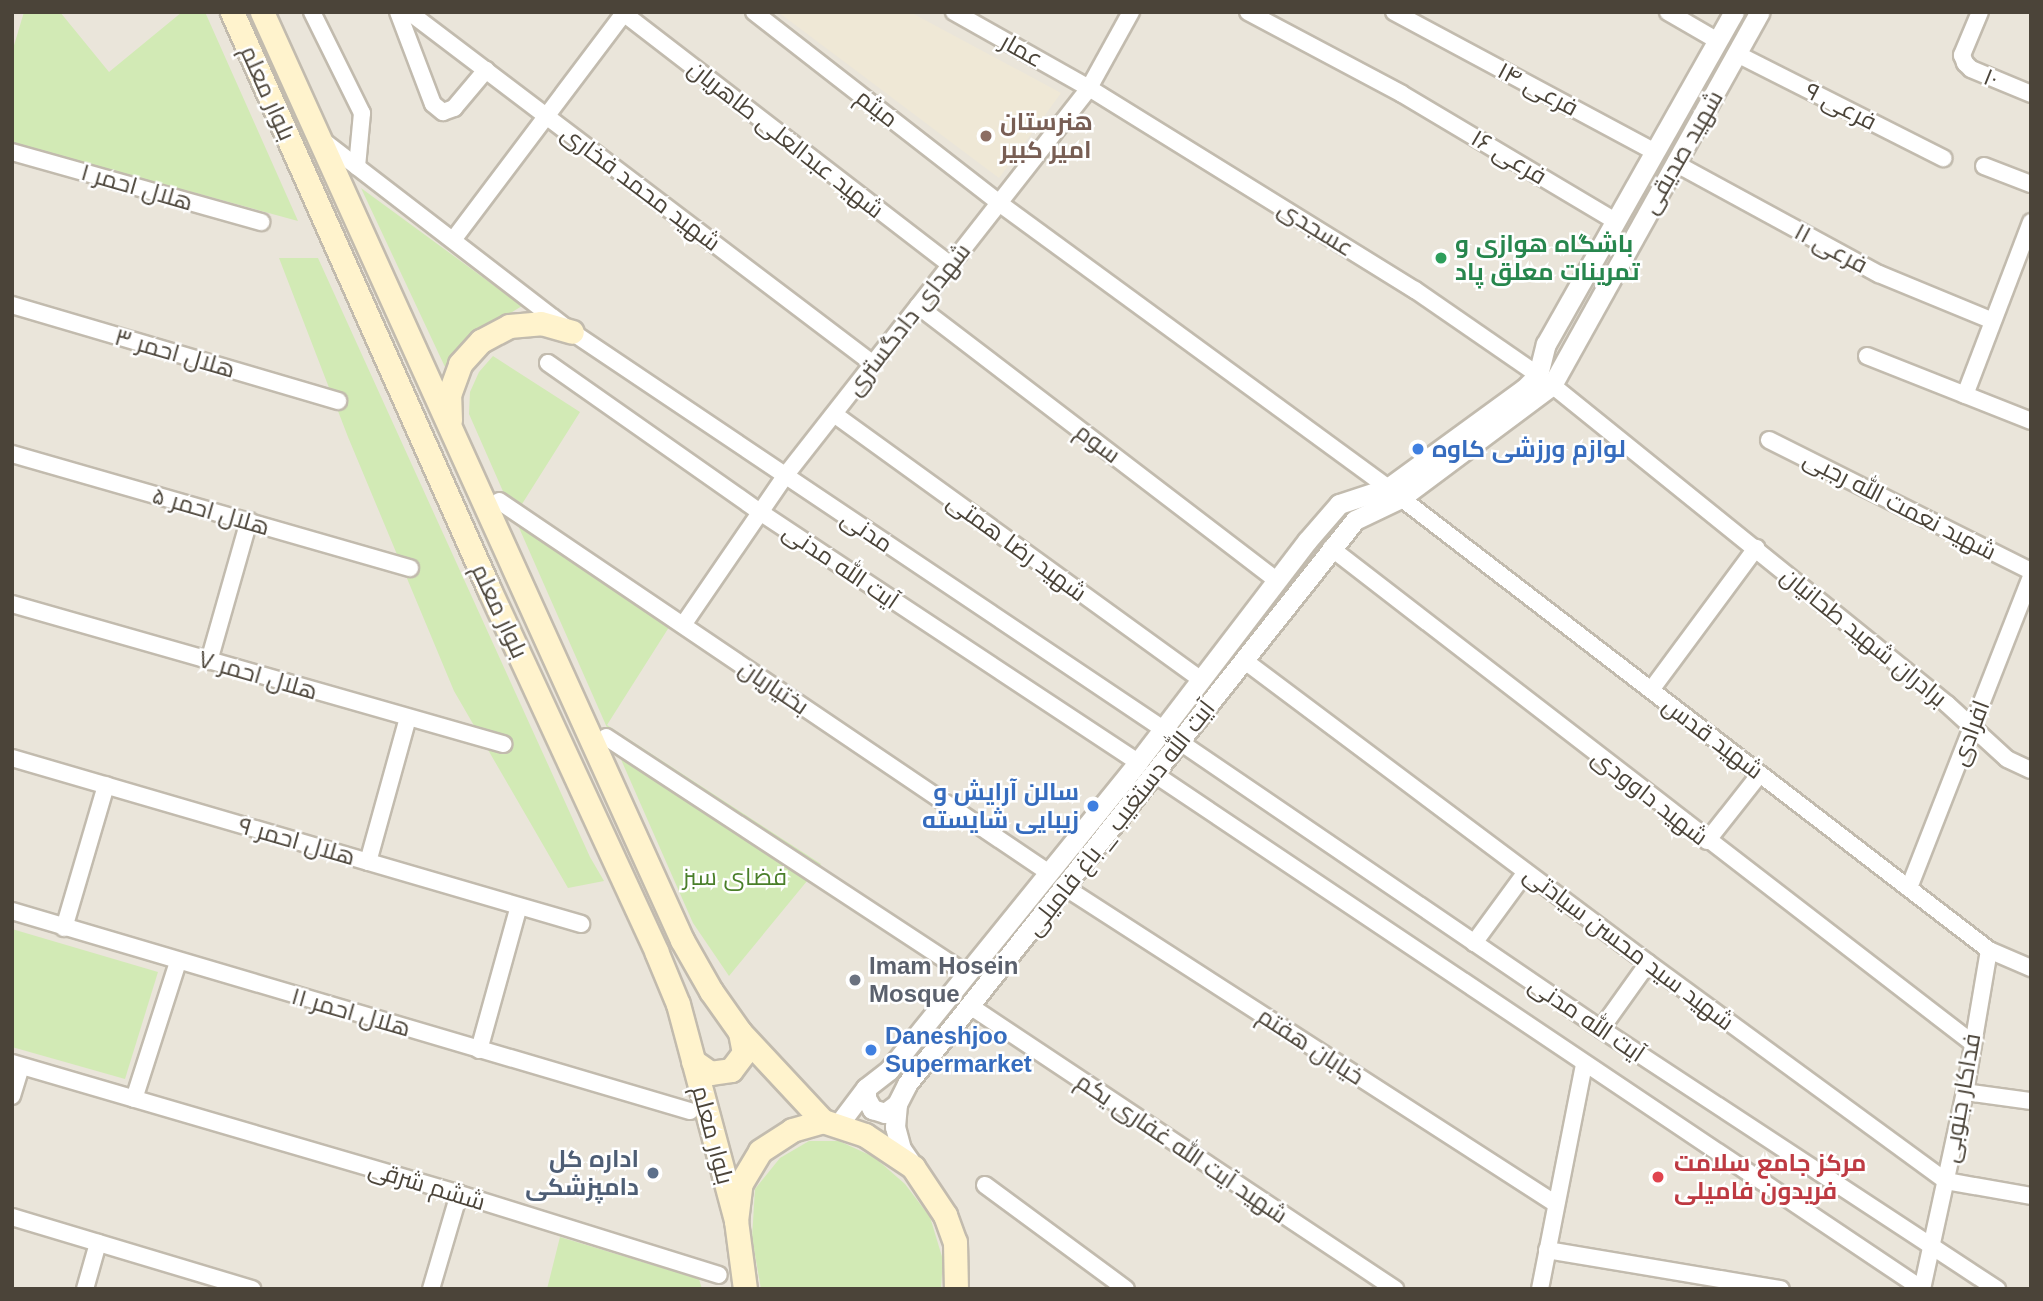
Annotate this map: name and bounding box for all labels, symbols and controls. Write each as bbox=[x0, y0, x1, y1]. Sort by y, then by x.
street label: عمار bbox=[996, 27, 1048, 73]
street label: بلوار معلم bbox=[234, 41, 302, 145]
street label: شهید عبدالعلی طاهریان bbox=[682, 54, 890, 224]
street label: فرعی ۱۴ bbox=[1493, 56, 1583, 122]
street label: ۱۰ bbox=[1979, 62, 2003, 94]
street label: فرعی ۹ bbox=[1800, 76, 1882, 136]
street label: میثم bbox=[850, 83, 904, 133]
street label: شهید صدیقی bbox=[1635, 85, 1729, 219]
place label: هنرستان امیر کبیر bbox=[1000, 108, 1093, 164]
street label: شهید محمد فخاری bbox=[556, 119, 726, 257]
street label: فرعی ۱۶ bbox=[1466, 123, 1552, 191]
marker: هنرستان امیر کبیر bbox=[978, 128, 994, 144]
street label: هلال احمر ۱ bbox=[78, 157, 196, 217]
street label: عسجدی bbox=[1273, 194, 1359, 262]
street label: فرعی ۱۱ bbox=[1789, 217, 1873, 279]
place label: باشگاه هوازی و تمرینات معلق پاد bbox=[1455, 230, 1640, 286]
street label: شهدای دادگستری bbox=[840, 237, 976, 401]
marker: باشگاه هوازی و تمرینات معلق پاد bbox=[1433, 250, 1449, 266]
street label: هلال احمر ۳ bbox=[111, 322, 239, 384]
street label: سوم bbox=[1070, 417, 1126, 469]
place label: لوازم ورزشی کاوه bbox=[1432, 435, 1626, 463]
marker: لوازم ورزشی کاوه bbox=[1410, 441, 1426, 457]
street label: شهید نعمت الله رجبی bbox=[1799, 444, 2001, 566]
street label: هلال احمر ۵ bbox=[149, 481, 273, 541]
street label: شهید رضا همتی bbox=[942, 487, 1092, 607]
street label: مدنی bbox=[836, 503, 898, 559]
street label: آیت الله مدنی bbox=[778, 517, 904, 615]
street label: بلوار معلم bbox=[466, 559, 534, 663]
street label: برادران شهید طحانیان bbox=[1775, 561, 1953, 713]
street label: هلال احمر ۷ bbox=[195, 644, 321, 706]
street label: بختیاریان bbox=[734, 653, 814, 721]
street label: شهید قدس bbox=[1657, 691, 1769, 785]
street label: آیت الله دستغیب _ باغ فامیلی bbox=[1019, 695, 1221, 941]
street label: افرادی bbox=[1944, 696, 1996, 770]
street label: شهید داوودی bbox=[1586, 743, 1714, 851]
place label: سالن آرایش و زیبایی شایسته bbox=[922, 778, 1079, 834]
marker: سالن آرایش و زیبایی شایسته bbox=[1085, 798, 1101, 814]
street label: هلال احمر ۹ bbox=[235, 811, 359, 871]
street label: شهید سید محسن سیادتی bbox=[1518, 860, 1740, 1036]
park label: فضای سبز bbox=[683, 863, 787, 891]
place label: Imam Hosein Mosque bbox=[869, 952, 1018, 1008]
street label: آیت الله مدنی bbox=[1524, 970, 1650, 1068]
marker: Imam Hosein Mosque bbox=[847, 972, 863, 988]
street label: هلال احمر ۱۱ bbox=[288, 981, 414, 1043]
street label: خیابان هفتم bbox=[1252, 1001, 1370, 1091]
place label: Daneshjoo Supermarket bbox=[885, 1022, 1032, 1078]
street label: فداکار جنوبی bbox=[1935, 1031, 1987, 1165]
marker: Daneshjoo Supermarket bbox=[863, 1042, 879, 1058]
street label: شهید آیت الله غفاری یکم bbox=[1071, 1066, 1293, 1230]
street label: بلوار معلم bbox=[686, 1083, 740, 1187]
place label: اداره کل دامپزشکی bbox=[525, 1145, 639, 1201]
place label: مرکز جامع سلامت فریدون فامیلی bbox=[1674, 1149, 1866, 1205]
street label: ششم شرقی bbox=[365, 1154, 489, 1216]
marker: اداره کل دامپزشکی bbox=[645, 1165, 661, 1181]
marker: مرکز جامع سلامت فریدون فامیلی bbox=[1648, 1167, 1668, 1187]

